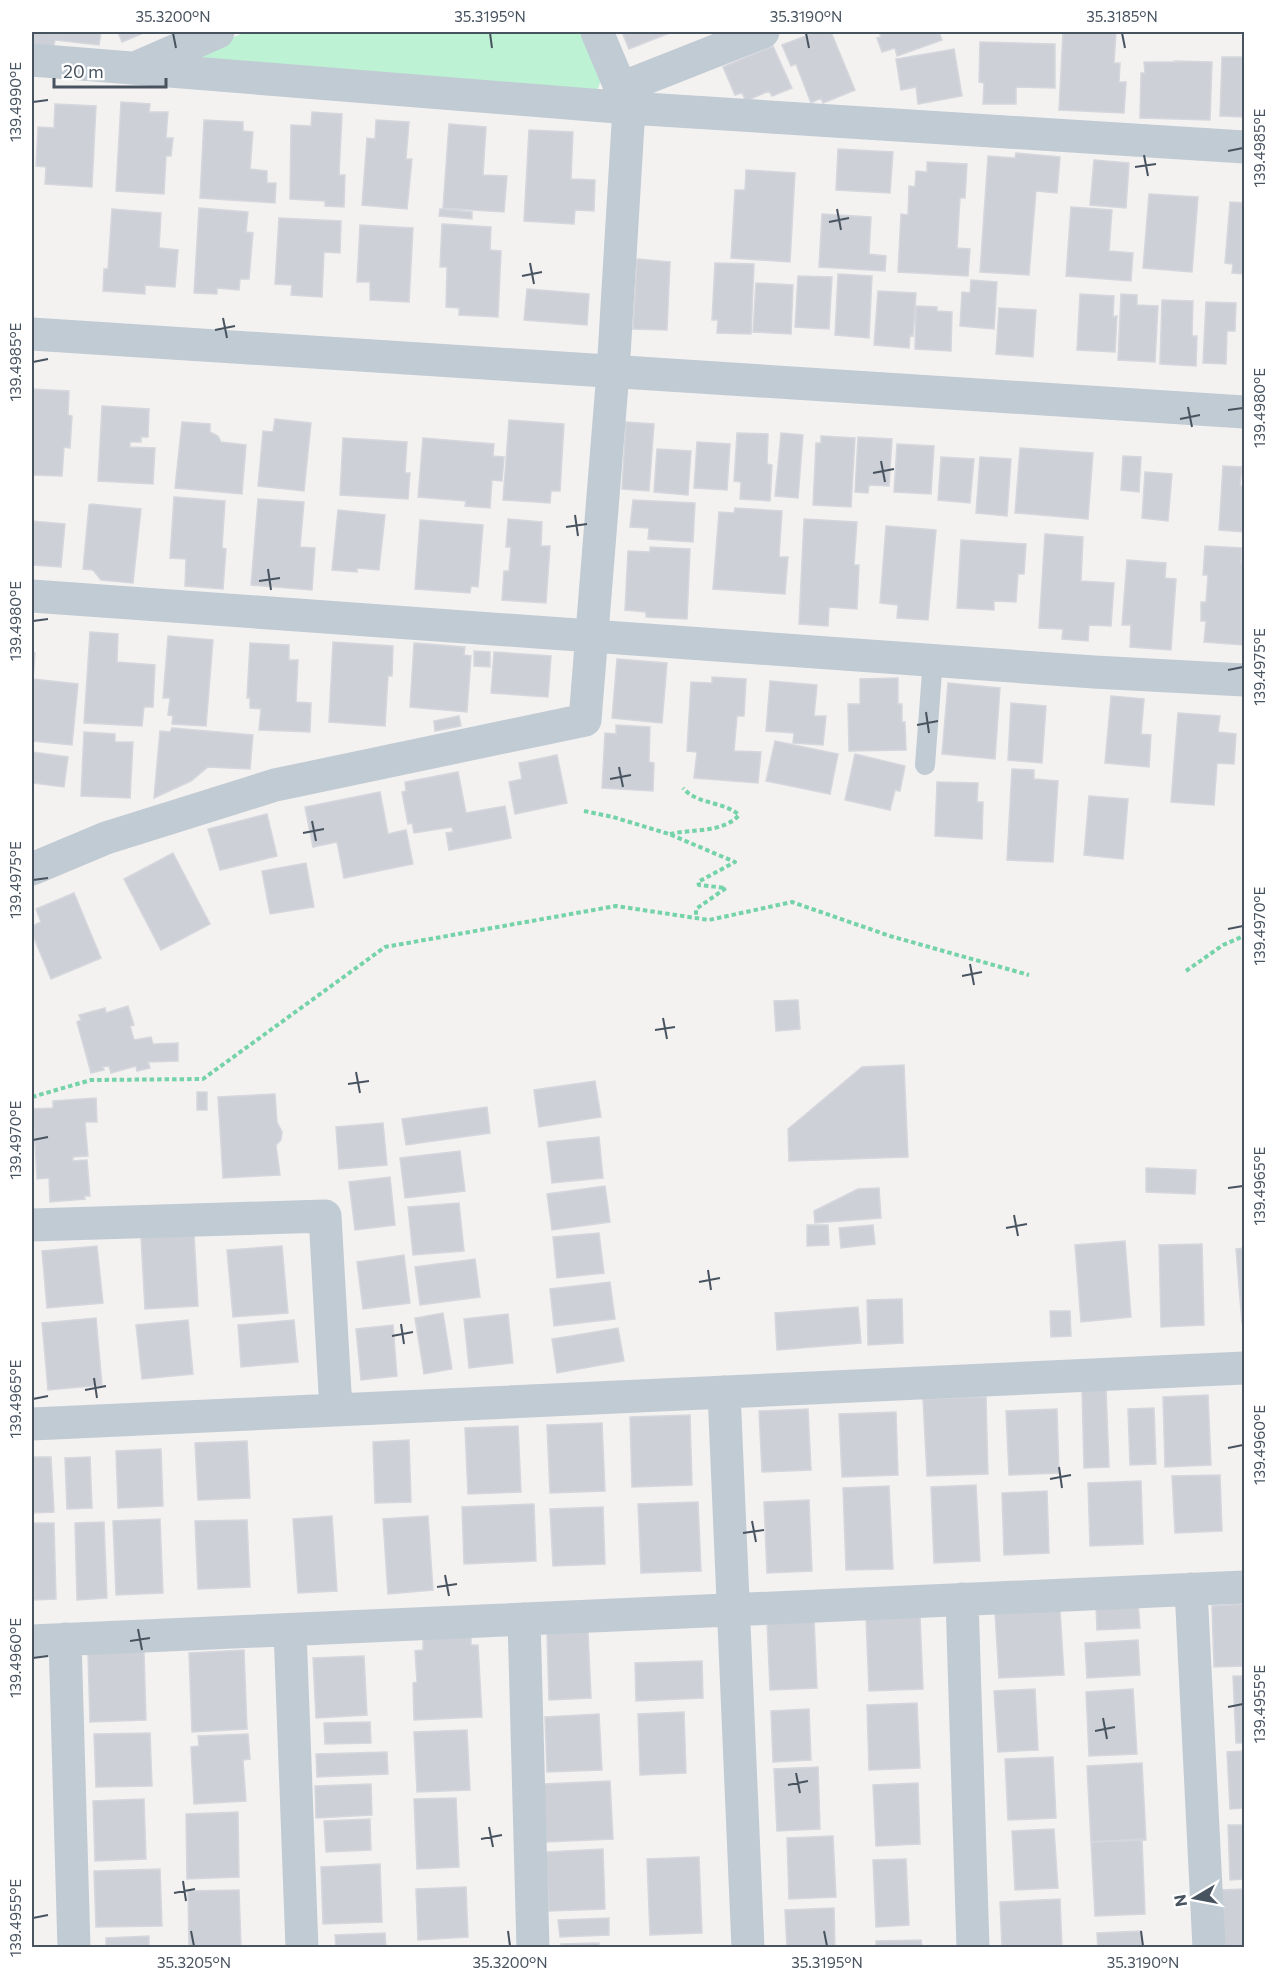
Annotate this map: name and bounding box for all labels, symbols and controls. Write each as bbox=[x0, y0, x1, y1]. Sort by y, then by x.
text: 35.3200°N bbox=[135, 7, 211, 25]
text: 35.3195°N bbox=[454, 7, 526, 25]
text: 35.3190°N bbox=[770, 7, 842, 25]
text: 35.3185°N bbox=[1086, 7, 1158, 25]
scale bar bbox=[54, 51, 166, 89]
text: 20 m bbox=[63, 60, 104, 82]
text: 139.4990°E bbox=[6, 62, 24, 142]
text: 139.4985°E bbox=[1250, 108, 1268, 187]
text: 139.4985°E bbox=[6, 322, 24, 401]
text: 139.4980°E bbox=[1250, 368, 1268, 448]
text: 139.4980°E bbox=[6, 581, 24, 661]
text: 139.4975°E bbox=[1250, 628, 1268, 706]
text: 139.4975°E bbox=[6, 841, 24, 919]
text: 139.4970°E bbox=[1250, 887, 1268, 965]
text: 139.4970°E bbox=[6, 1101, 24, 1179]
text: 139.4965°E bbox=[1250, 1146, 1268, 1225]
text: 139.4965°E bbox=[6, 1359, 24, 1438]
text: 139.4960°E bbox=[1250, 1405, 1268, 1485]
text: 139.4960°E bbox=[6, 1618, 24, 1698]
text: 139.4955°E bbox=[1250, 1665, 1268, 1743]
north arrow bbox=[1165, 1868, 1225, 1928]
text: 139.4955°E bbox=[6, 1879, 24, 1957]
text: N bbox=[1169, 1893, 1190, 1908]
text: 35.3205°N bbox=[157, 1953, 231, 1971]
text: 35.3200°N bbox=[472, 1953, 548, 1971]
text: 35.3195°N bbox=[791, 1953, 863, 1971]
text: 35.3190°N bbox=[1107, 1953, 1179, 1971]

